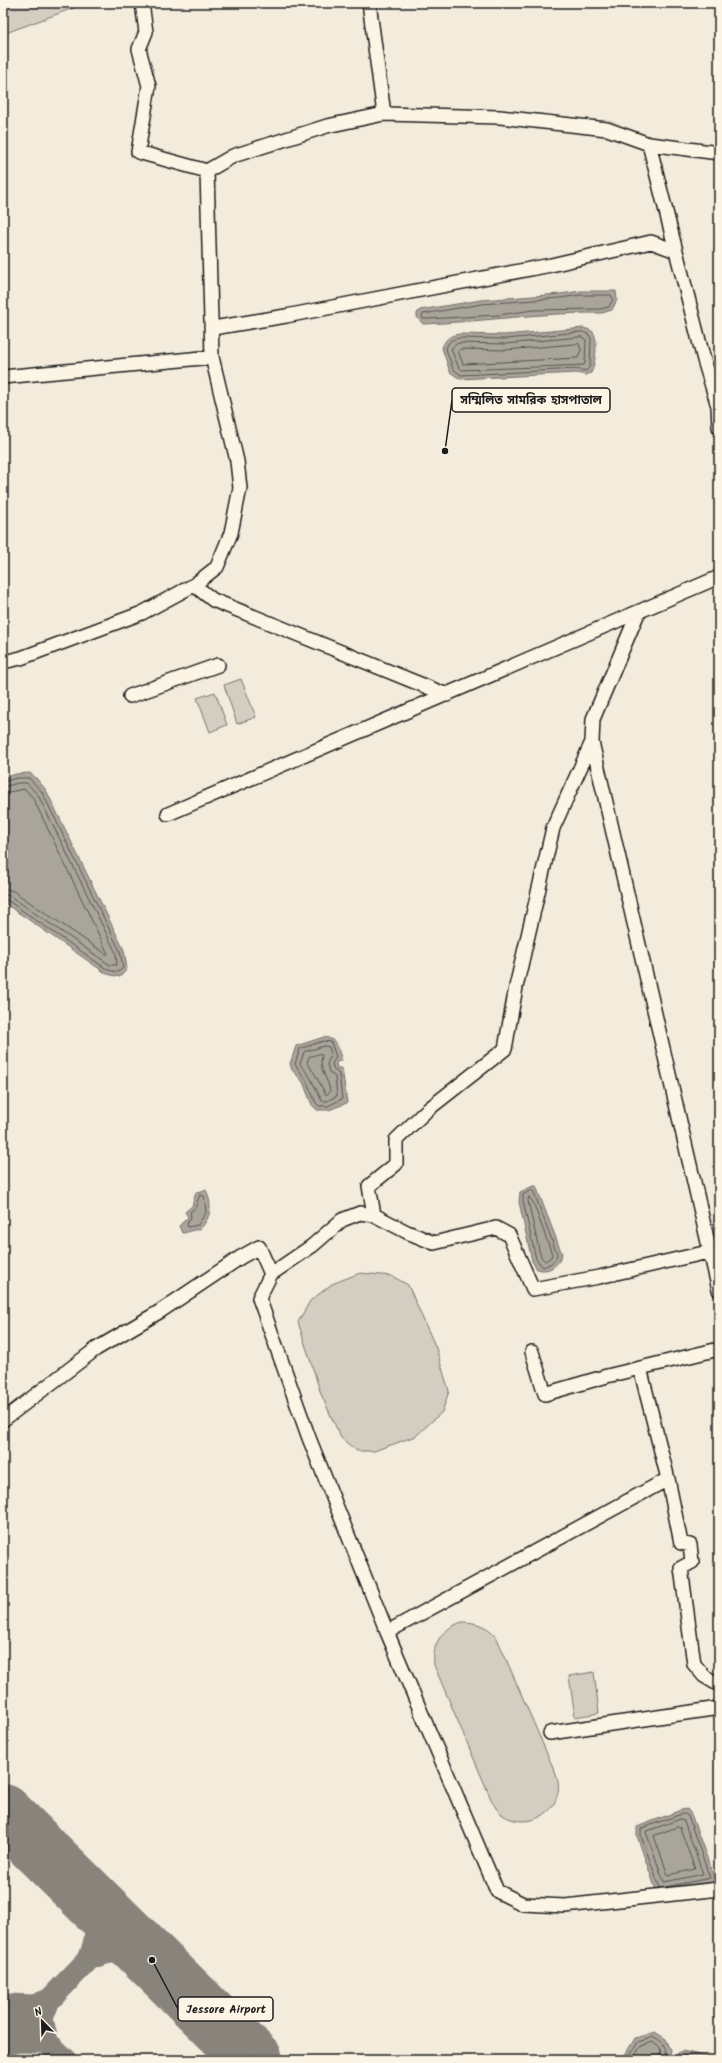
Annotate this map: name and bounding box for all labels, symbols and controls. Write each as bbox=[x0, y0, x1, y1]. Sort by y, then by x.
callout: সম্মিলিত সামরিক হাসপাতাল bbox=[452, 388, 610, 412]
text: সম্মিলিত সামরিক হাসপাতাল bbox=[459, 391, 603, 410]
callout: Jessore Airport bbox=[178, 1997, 273, 2021]
text: Jessore Airport bbox=[186, 2000, 267, 2019]
north arrow bbox=[22, 2001, 62, 2041]
text: N bbox=[32, 2003, 45, 2022]

